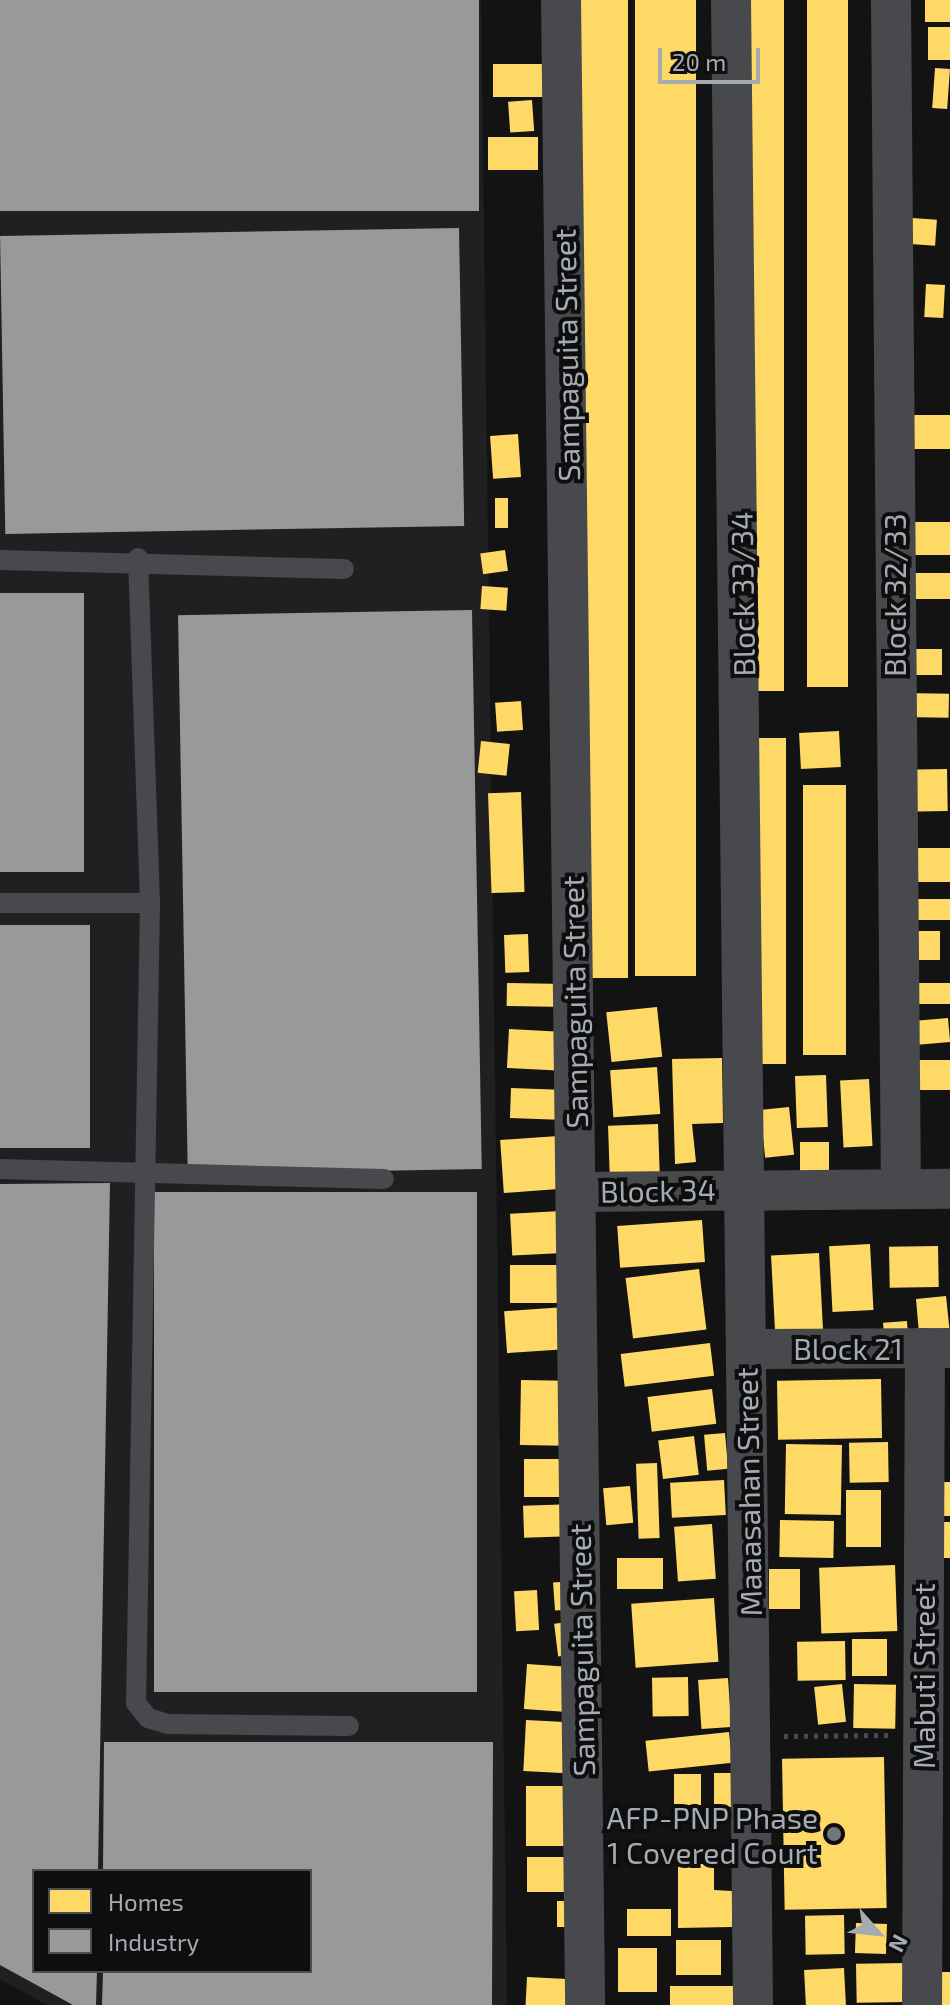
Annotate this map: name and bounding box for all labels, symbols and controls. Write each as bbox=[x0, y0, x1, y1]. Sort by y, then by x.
scale bar bbox=[662, 32, 764, 82]
text: 20 m bbox=[672, 47, 726, 76]
street label: Sampaguita Street bbox=[546, 228, 586, 482]
street label: Block 33/34 bbox=[723, 511, 761, 677]
street label: Block 32/33 bbox=[876, 513, 912, 677]
street label: Sampaguita Street bbox=[554, 875, 594, 1129]
street label: Block 34 bbox=[600, 1171, 716, 1209]
street label: Block 21 bbox=[793, 1330, 903, 1366]
street label: Maaasahan Street bbox=[728, 1367, 768, 1617]
street label: Sampaguita Street bbox=[561, 1523, 601, 1777]
street label: Mabuti Street bbox=[905, 1583, 941, 1769]
place label: AFP-PNP Phase 1 Covered Court bbox=[606, 1799, 818, 1870]
marker: AFP-PNP Phase 1 Covered Court bbox=[825, 1825, 843, 1843]
legend bbox=[32, 1869, 312, 1973]
text: Homes bbox=[108, 1887, 184, 1916]
north arrow bbox=[838, 1893, 918, 1973]
text: Industry bbox=[108, 1927, 199, 1956]
text: N bbox=[884, 1931, 915, 1957]

